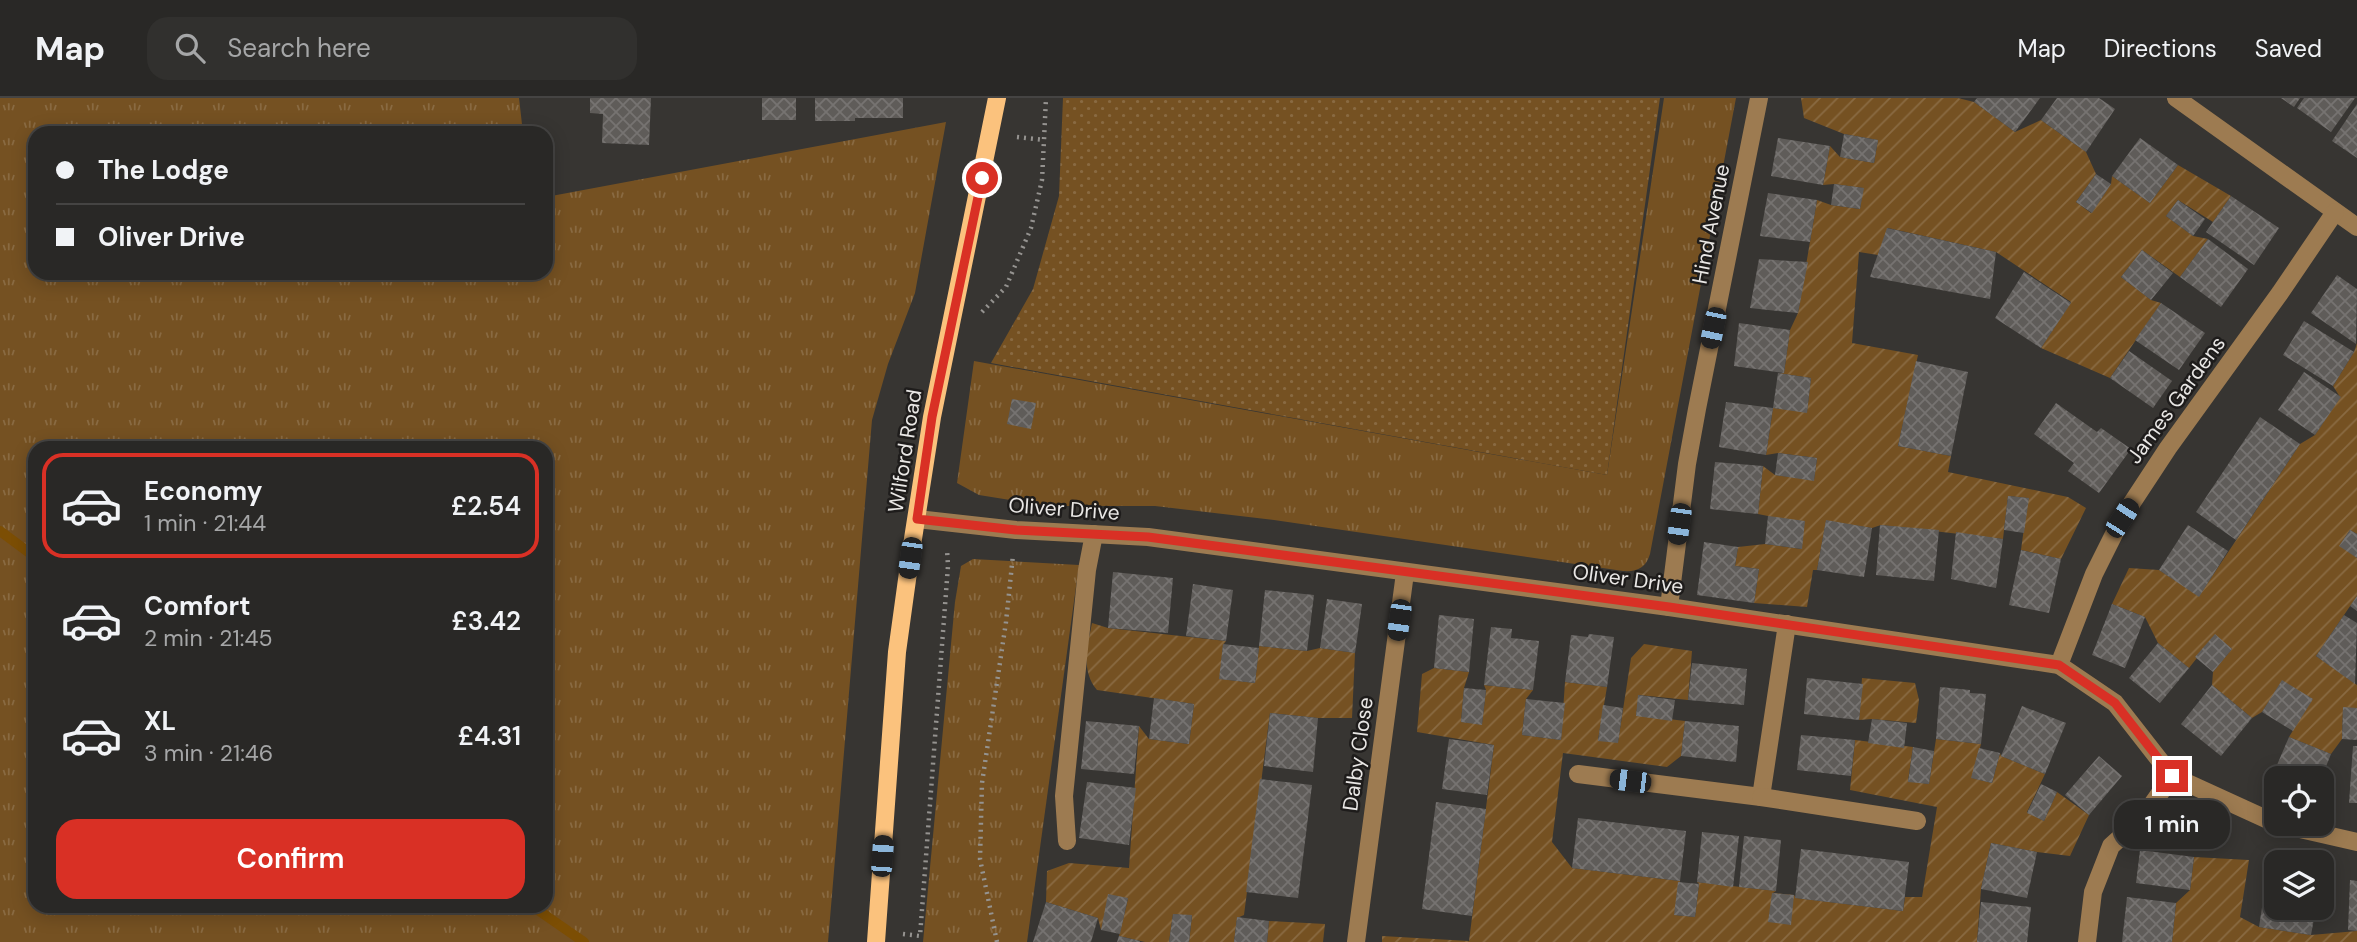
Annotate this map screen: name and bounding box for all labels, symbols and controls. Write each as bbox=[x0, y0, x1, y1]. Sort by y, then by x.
search box bbox=[147, 17, 637, 80]
text: Map bbox=[35, 27, 105, 70]
icon: search bbox=[171, 29, 209, 67]
text: Search here bbox=[227, 31, 371, 65]
text: Map bbox=[2018, 33, 2066, 64]
text: Directions bbox=[2104, 33, 2217, 64]
text: Saved bbox=[2255, 33, 2322, 64]
text: The Lodge bbox=[98, 153, 229, 187]
route start bbox=[966, 162, 998, 194]
street label: Hind Avenue bbox=[1686, 162, 1736, 286]
text: Oliver Drive bbox=[98, 220, 245, 254]
car bbox=[1699, 305, 1728, 351]
street label: James Gardens bbox=[2120, 331, 2232, 469]
street label: Wilford Road bbox=[881, 387, 929, 515]
icon: car bbox=[60, 474, 123, 537]
text: Economy bbox=[144, 474, 262, 508]
text: £2.54 bbox=[451, 489, 521, 523]
street label: Oliver Drive bbox=[1007, 491, 1121, 527]
car bbox=[2102, 495, 2143, 541]
car bbox=[1666, 502, 1693, 546]
text: 1 min · 21:44 bbox=[144, 508, 266, 538]
car bbox=[897, 536, 924, 580]
street label: Oliver Drive bbox=[1571, 557, 1685, 601]
icon: car bbox=[60, 589, 123, 652]
text: Comfort bbox=[144, 589, 250, 623]
car bbox=[1386, 598, 1413, 642]
text: £3.42 bbox=[452, 604, 521, 638]
text: 2 min · 21:45 bbox=[144, 623, 272, 653]
street label: Dalby Close bbox=[1336, 695, 1380, 813]
icon: car bbox=[60, 704, 123, 767]
text: XL bbox=[144, 704, 176, 738]
text: £4.31 bbox=[458, 719, 521, 753]
text: 3 min · 21:46 bbox=[144, 738, 273, 768]
route end bbox=[2156, 760, 2188, 792]
map controls bbox=[2264, 766, 2334, 920]
button: locate bbox=[2264, 766, 2334, 836]
car bbox=[1608, 768, 1653, 794]
callout: 1 min bbox=[2114, 800, 2230, 850]
text: 1 min bbox=[2145, 809, 2199, 839]
button: Confirm bbox=[56, 819, 525, 899]
car bbox=[871, 834, 894, 878]
button: layers bbox=[2264, 850, 2334, 920]

